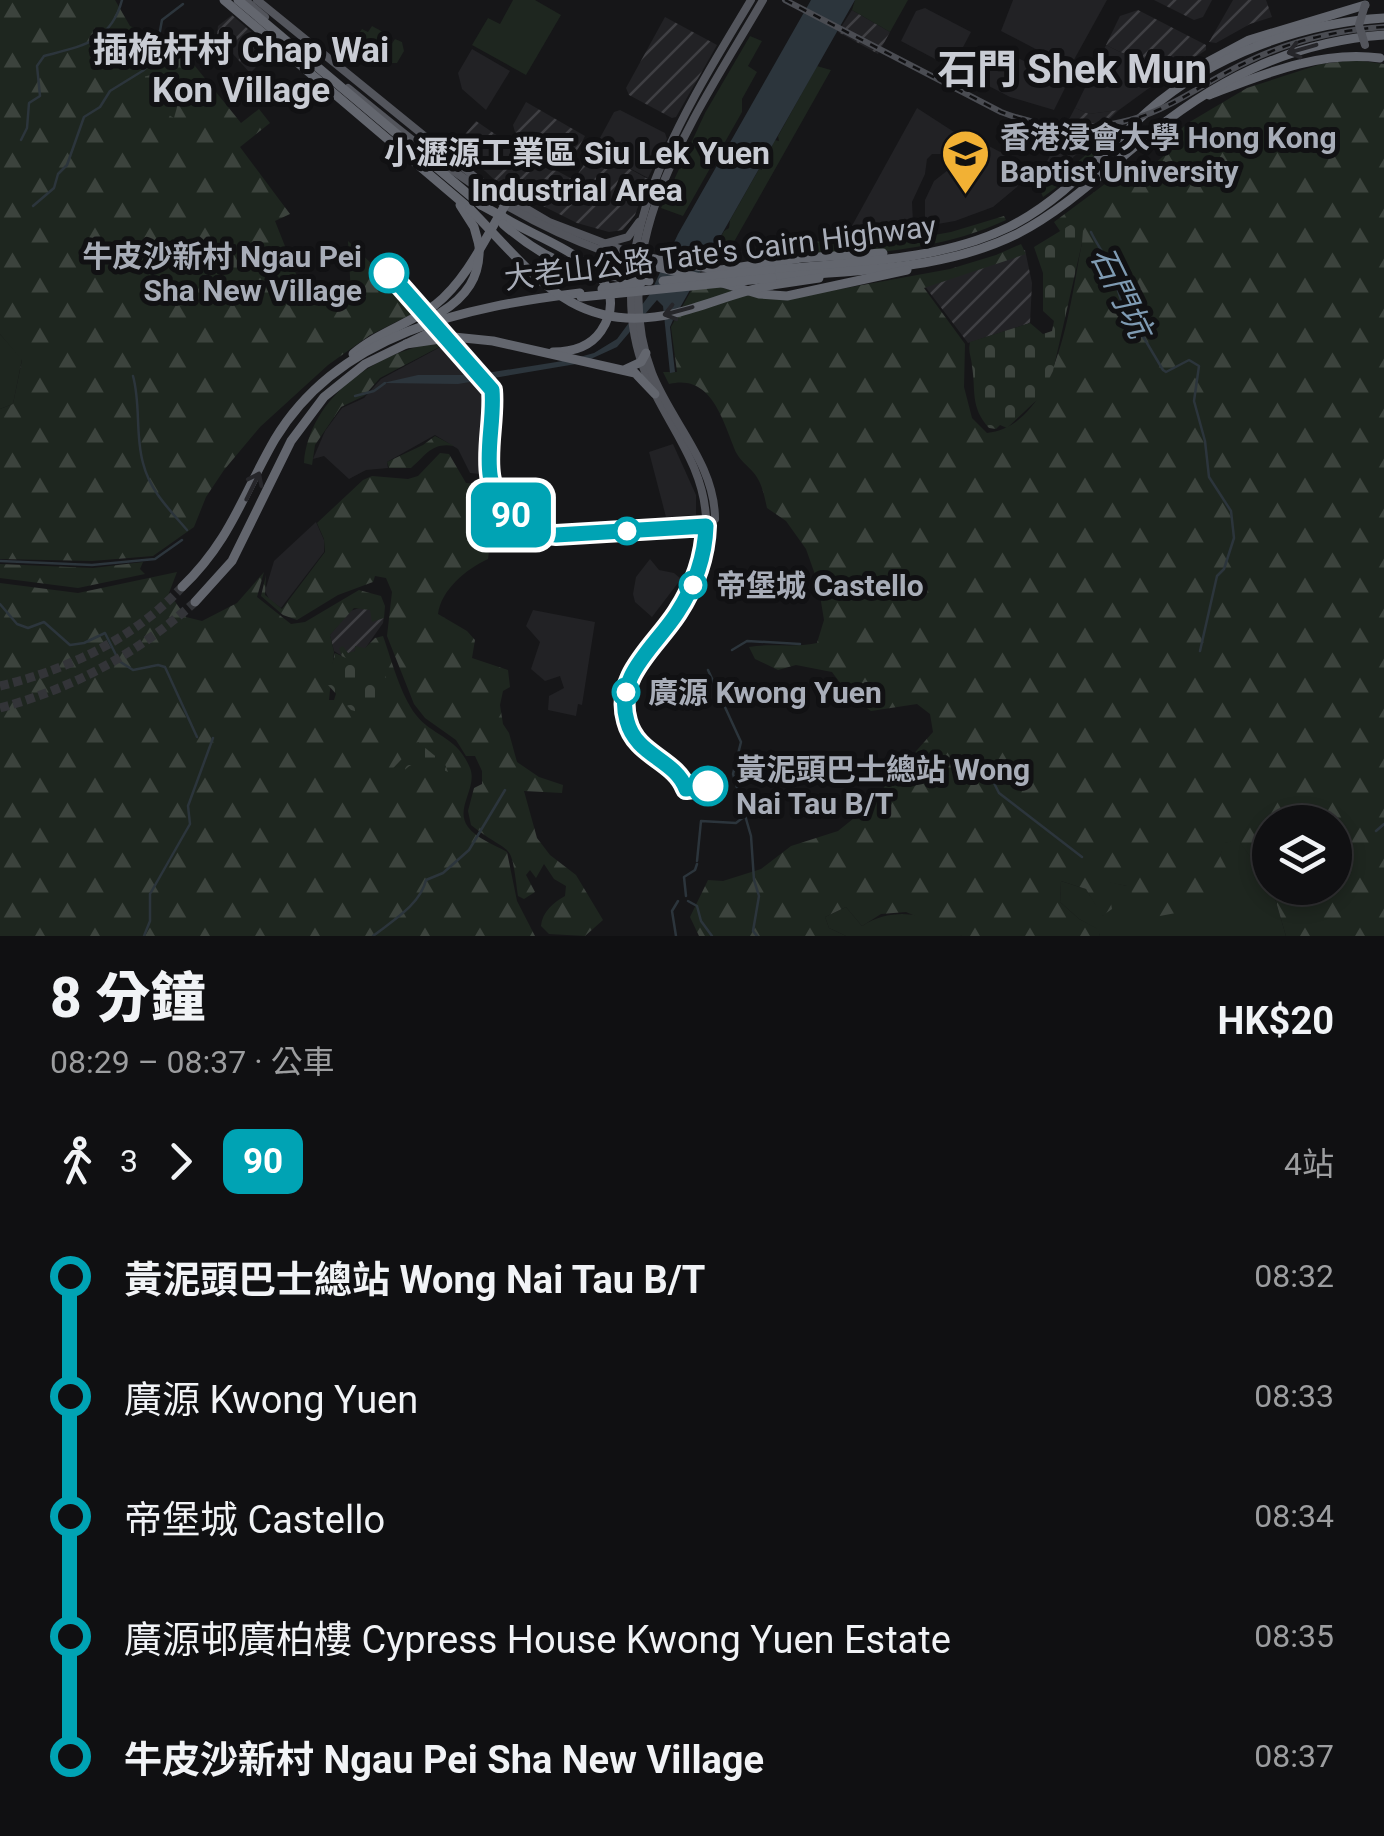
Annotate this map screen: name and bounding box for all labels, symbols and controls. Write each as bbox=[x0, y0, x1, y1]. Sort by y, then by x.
district label: 插桅杆村 Chap Wai Kon Village bbox=[93, 30, 389, 111]
one-way arrow bbox=[1287, 41, 1318, 59]
district label: 石門 Shek Mun bbox=[937, 46, 1207, 93]
place label: 香港浸會大學 Hong Kong Baptist University bbox=[1000, 120, 1337, 189]
school or university icon: 香港浸會大學 Hong Kong Baptist University bbox=[939, 128, 991, 196]
district label: 小瀝源工業區 Siu Lek Yuen Industrial Area bbox=[384, 134, 770, 209]
street label: 大老山公路 Tate's Cairn Highway bbox=[502, 208, 938, 296]
place label: 牛皮沙新村 Ngau Pei Sha New Village bbox=[83, 239, 362, 308]
water label: 石門坑 bbox=[1083, 241, 1161, 347]
marker: 牛皮沙新村 Ngau Pei Sha New Village bbox=[370, 254, 408, 292]
one-way arrow bbox=[663, 303, 694, 322]
one-way arrow bbox=[244, 471, 263, 501]
line badge: 90 bbox=[466, 482, 556, 548]
text: 90 bbox=[491, 495, 531, 536]
unlabelled marker bbox=[614, 518, 640, 544]
place label: 帝堡城 Castello bbox=[716, 568, 924, 603]
marker: 帝堡城 Castello bbox=[680, 572, 706, 598]
place label: 廣源 Kwong Yuen bbox=[648, 675, 882, 710]
marker: 廣源 Kwong Yuen bbox=[613, 679, 639, 705]
place label: 黃泥頭巴士總站 Wong Nai Tau B/T bbox=[736, 752, 1030, 821]
marker: 黃泥頭巴士總站 Wong Nai Tau B/T bbox=[689, 767, 727, 805]
map controls bbox=[1252, 805, 1352, 905]
button: layers bbox=[1252, 805, 1352, 905]
text: 8 分鐘 bbox=[50, 966, 205, 1030]
text: HK$20 bbox=[1218, 999, 1334, 1043]
text: 08:29 – 08:37 · 公車 bbox=[50, 1043, 335, 1081]
icon: walk bbox=[50, 1134, 105, 1189]
icon: forward bbox=[153, 1134, 208, 1189]
text: 90 bbox=[243, 1141, 283, 1182]
text: 3 bbox=[120, 1142, 138, 1180]
text: 4站 bbox=[1284, 1145, 1334, 1183]
text: 08:32 bbox=[1254, 1257, 1334, 1295]
text: 黃泥頭巴士總站 Wong Nai Tau B/T bbox=[124, 1258, 705, 1302]
text: 08:33 bbox=[1254, 1377, 1334, 1415]
text: 廣源 Kwong Yuen bbox=[124, 1378, 418, 1422]
text: 08:34 bbox=[1254, 1497, 1334, 1535]
text: 帝堡城 Castello bbox=[124, 1498, 385, 1542]
text: 08:35 bbox=[1254, 1617, 1334, 1655]
text: 廣源邨廣柏樓 Cypress House Kwong Yuen Estate bbox=[124, 1618, 951, 1662]
text: 08:37 bbox=[1254, 1737, 1334, 1775]
text: 牛皮沙新村 Ngau Pei Sha New Village bbox=[124, 1738, 764, 1782]

